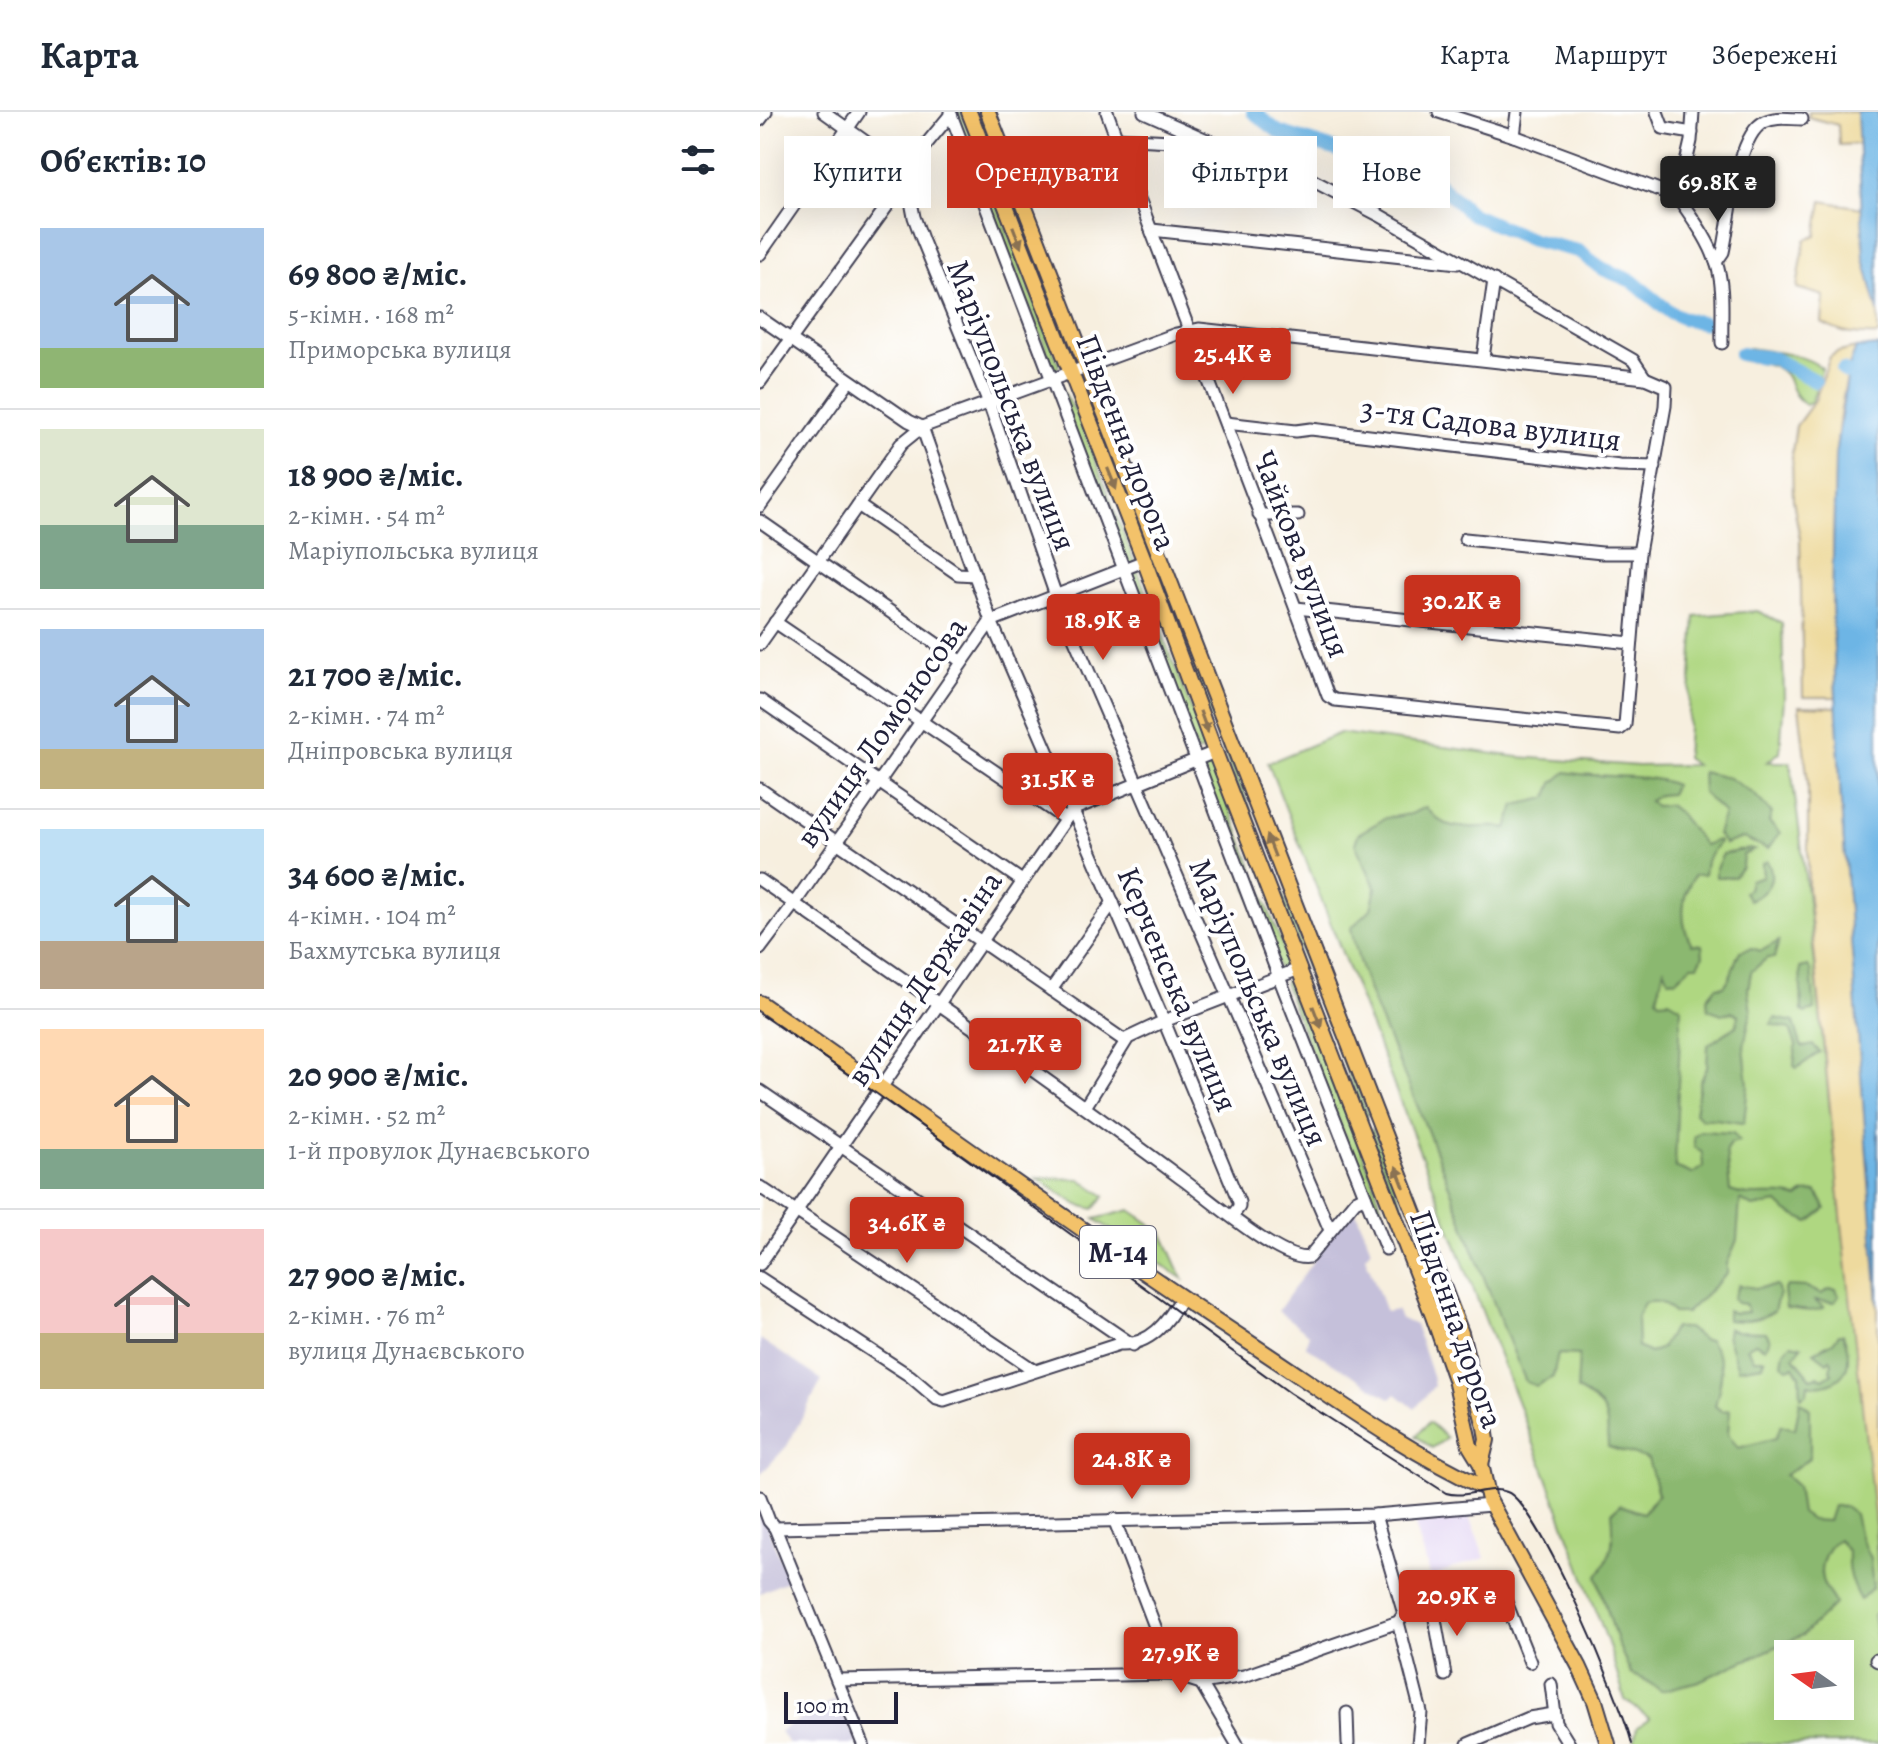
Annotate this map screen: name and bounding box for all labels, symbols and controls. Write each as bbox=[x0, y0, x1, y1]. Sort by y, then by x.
text: Карта bbox=[40, 29, 139, 81]
text: Карта bbox=[1439, 36, 1510, 74]
text: Маршрут bbox=[1554, 36, 1667, 74]
text: Збережені bbox=[1711, 36, 1838, 74]
chip: Купити bbox=[784, 136, 931, 208]
chip: Орендувати bbox=[947, 136, 1148, 208]
chip: Фільтри bbox=[1164, 136, 1317, 208]
chip: Нове bbox=[1333, 136, 1450, 208]
text: Об’єктів: 10 bbox=[40, 137, 206, 184]
icon: filters bbox=[676, 138, 720, 182]
pin: 69.8K ₴ bbox=[1644, 156, 1792, 224]
text: 69.8K ₴ bbox=[1678, 164, 1758, 199]
one-way arrow bbox=[1011, 225, 1024, 249]
text: 69 800 ₴/міс. bbox=[288, 250, 468, 297]
street label: Маріупольська вулиця bbox=[936, 253, 1088, 557]
icon: home bbox=[104, 260, 200, 356]
text: 5-кімн. · 168 m² bbox=[288, 297, 454, 332]
street label: Південна дорога bbox=[1066, 328, 1189, 557]
pin: 25.4K ₴ bbox=[1159, 328, 1307, 396]
text: Приморська вулиця bbox=[288, 332, 512, 367]
text: 25.4K ₴ bbox=[1194, 336, 1272, 371]
street label: 3-тя Садова вулиця bbox=[1358, 386, 1624, 462]
street label: Чайкова вулиця bbox=[1242, 444, 1362, 664]
text: 18 900 ₴/міс. bbox=[288, 451, 464, 498]
icon: home bbox=[104, 461, 200, 557]
one-way arrow bbox=[1106, 467, 1119, 491]
text: 2-кімн. · 54 m² bbox=[288, 498, 445, 533]
text: Маріупольська вулиця bbox=[288, 533, 539, 568]
pin: 30.2K ₴ bbox=[1388, 575, 1536, 643]
text: 30.2K ₴ bbox=[1422, 583, 1502, 618]
pin: 18.9K ₴ bbox=[1029, 594, 1177, 662]
text: 18.9K ₴ bbox=[1065, 602, 1141, 637]
street label: вулиця Ломоносова bbox=[785, 608, 977, 856]
text: 21 700 ₴/міс. bbox=[288, 651, 463, 698]
icon: home bbox=[104, 661, 200, 757]
text: 2-кімн. · 74 m² bbox=[288, 698, 445, 733]
one-way arrow bbox=[1198, 710, 1211, 734]
text: Дніпровська вулиця bbox=[288, 733, 513, 768]
pin: 31.5K ₴ bbox=[984, 753, 1132, 821]
text: 31.5K ₴ bbox=[1021, 761, 1095, 796]
one-way arrow bbox=[1264, 834, 1277, 858]
text: 34 600 ₴/міс. bbox=[288, 851, 466, 898]
street label: Маріупольська вулиця bbox=[1178, 851, 1340, 1153]
street label: Керченська вулиця bbox=[1107, 860, 1249, 1118]
icon: home bbox=[104, 861, 200, 957]
street label: вулиця Державіна bbox=[836, 861, 1013, 1094]
text: 4-кімн. · 104 m² bbox=[288, 898, 456, 933]
text: Бахмутська вулиця bbox=[288, 933, 501, 968]
one-way arrow bbox=[1311, 1005, 1324, 1029]
pin: 21.7K ₴ bbox=[951, 1018, 1099, 1086]
text: 21.7K ₴ bbox=[987, 1026, 1063, 1061]
text: 20 900 ₴/міс. bbox=[288, 1051, 469, 1098]
icon: home bbox=[104, 1061, 200, 1157]
text: 2-кімн. · 52 m² bbox=[288, 1098, 445, 1133]
text: 1-й провулок Дунаєвського bbox=[288, 1133, 590, 1168]
one-way arrow bbox=[1393, 1165, 1406, 1189]
pin: 34.6K ₴ bbox=[833, 1197, 981, 1265]
street label: Південна дорога bbox=[1399, 1204, 1515, 1434]
text: 34.6K ₴ bbox=[868, 1205, 946, 1240]
road number: М-14 bbox=[1080, 1226, 1156, 1278]
text: 27 900 ₴/міс. bbox=[288, 1251, 466, 1298]
icon: home bbox=[104, 1261, 200, 1357]
text: 2-кімн. · 76 m² bbox=[288, 1298, 445, 1333]
text: вулиця Дунаєвського bbox=[288, 1333, 525, 1368]
pin: 24.8K ₴ bbox=[1058, 1433, 1206, 1501]
text: 24.8K ₴ bbox=[1092, 1441, 1172, 1476]
pin: 20.9K ₴ bbox=[1383, 1570, 1531, 1638]
text: 20.9K ₴ bbox=[1417, 1578, 1497, 1613]
pin: 27.9K ₴ bbox=[1107, 1627, 1255, 1695]
text: 27.9K ₴ bbox=[1142, 1635, 1220, 1670]
north arrow bbox=[1774, 1640, 1854, 1720]
map controls bbox=[1774, 1640, 1854, 1720]
scale bar bbox=[784, 1688, 898, 1724]
text: 100 m bbox=[796, 1691, 850, 1721]

